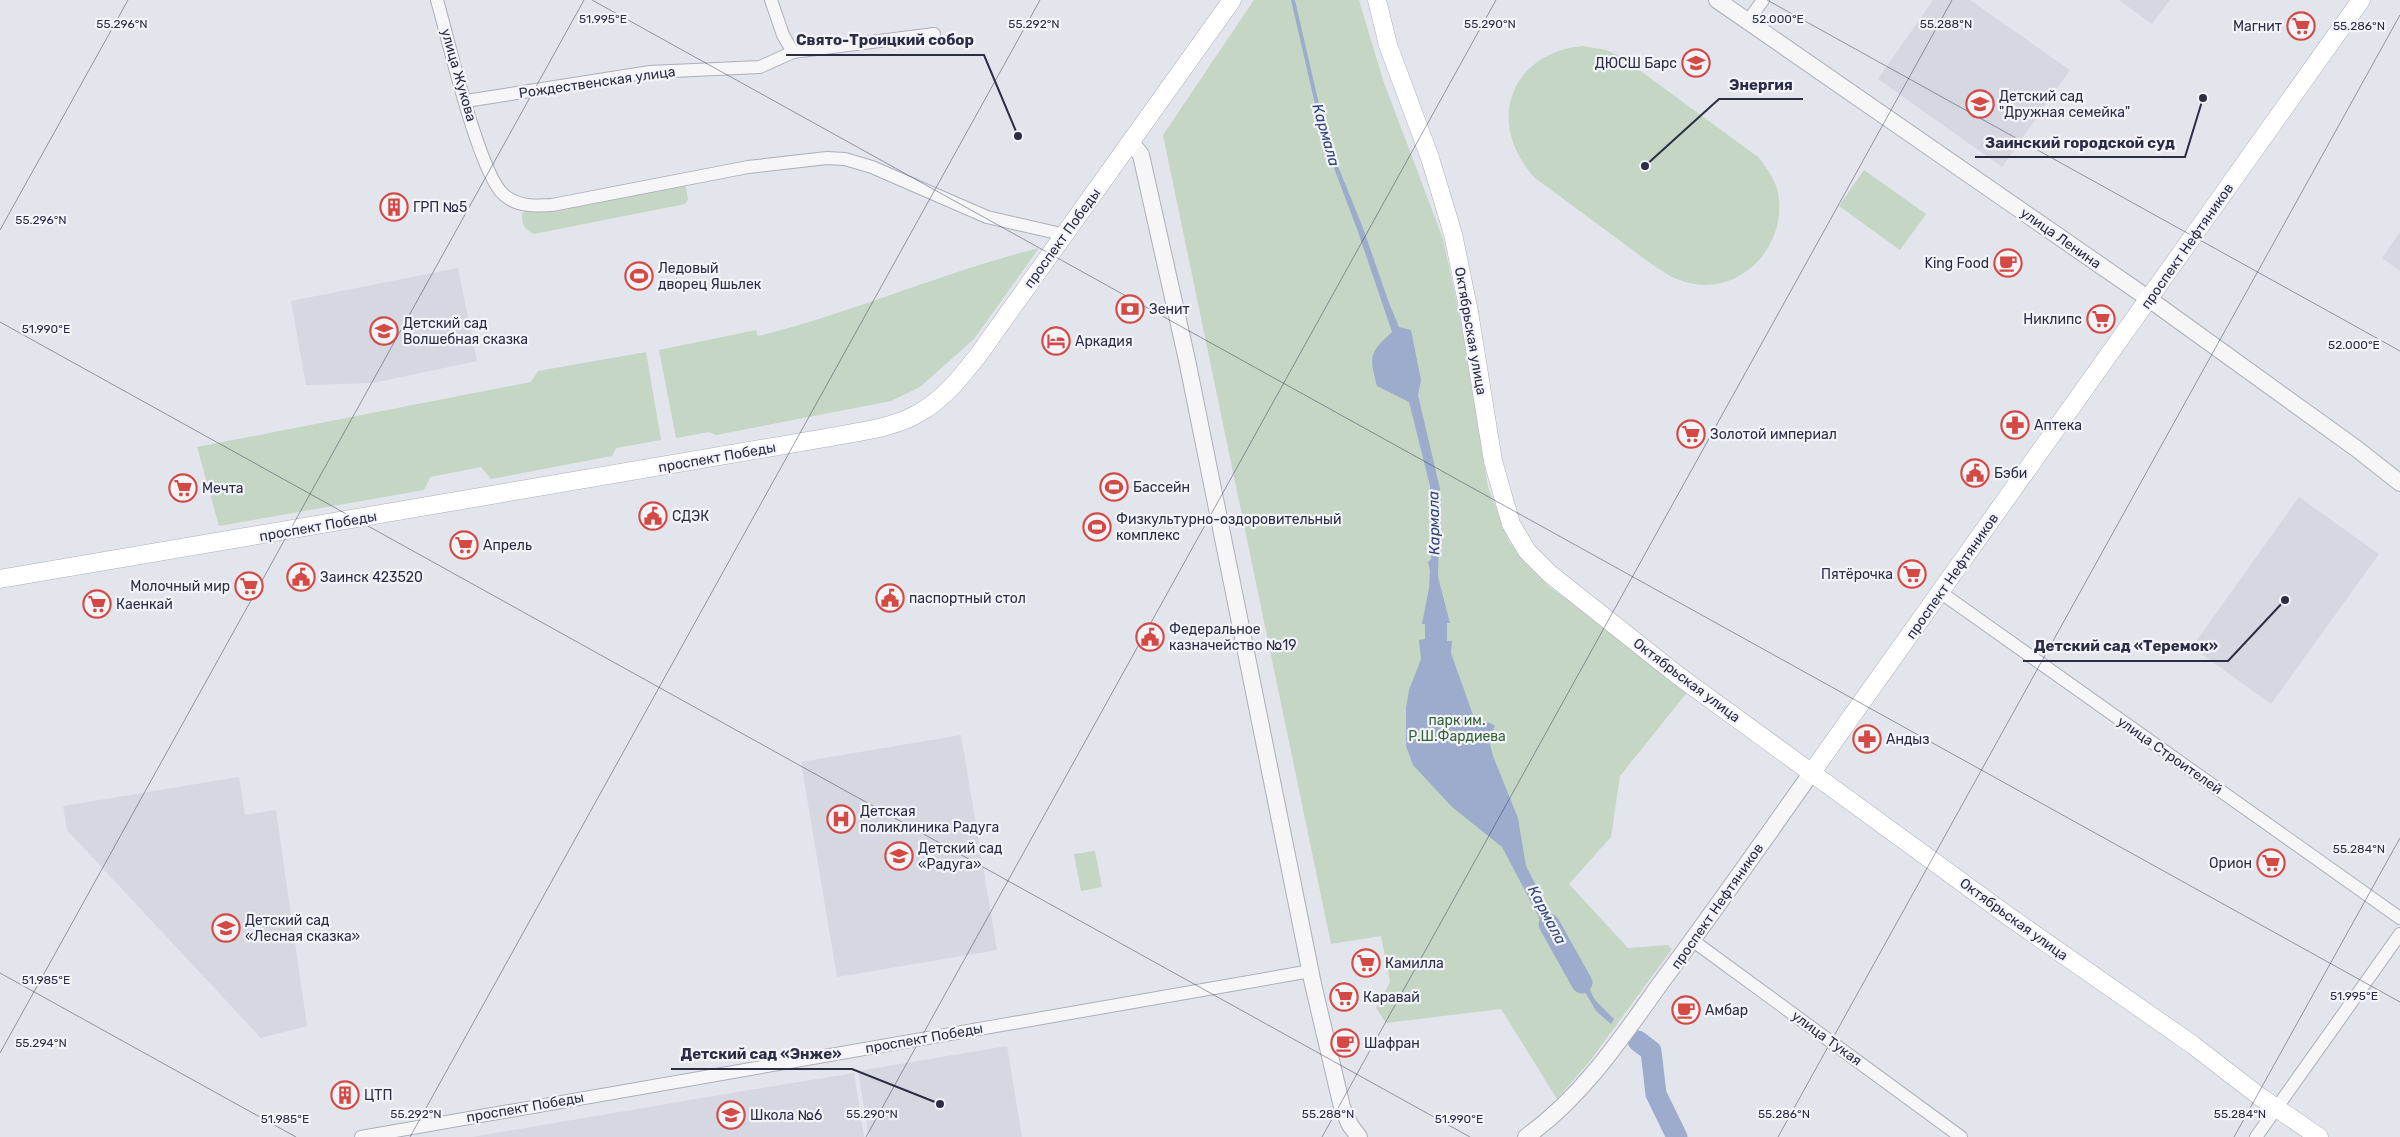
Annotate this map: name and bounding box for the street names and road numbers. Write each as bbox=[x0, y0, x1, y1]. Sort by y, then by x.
street label: улица Жукова bbox=[437, 27, 480, 124]
street label: Рождественская улица bbox=[518, 63, 676, 102]
street label: проспект Нефтяников bbox=[2138, 180, 2237, 312]
street label: проспект Победы bbox=[1021, 185, 1104, 291]
street label: улица Ленина bbox=[2017, 204, 2104, 273]
street label: Октябрьская улица bbox=[1451, 266, 1490, 396]
street label: проспект Победы bbox=[657, 439, 777, 476]
street label: проспект Победы bbox=[258, 508, 378, 545]
street label: проспект Нефтяников bbox=[1903, 510, 2002, 642]
street label: Октябрьская улица bbox=[1630, 635, 1744, 726]
street label: улица Строителей bbox=[2114, 713, 2226, 798]
street label: проспект Нефтяников bbox=[1668, 840, 1767, 972]
street label: Октябрьская улица bbox=[1956, 874, 2071, 964]
street label: улица Тукая bbox=[1788, 1007, 1865, 1069]
street label: проспект Победы bbox=[864, 1020, 984, 1057]
street label: проспект Победы bbox=[465, 1089, 585, 1126]

